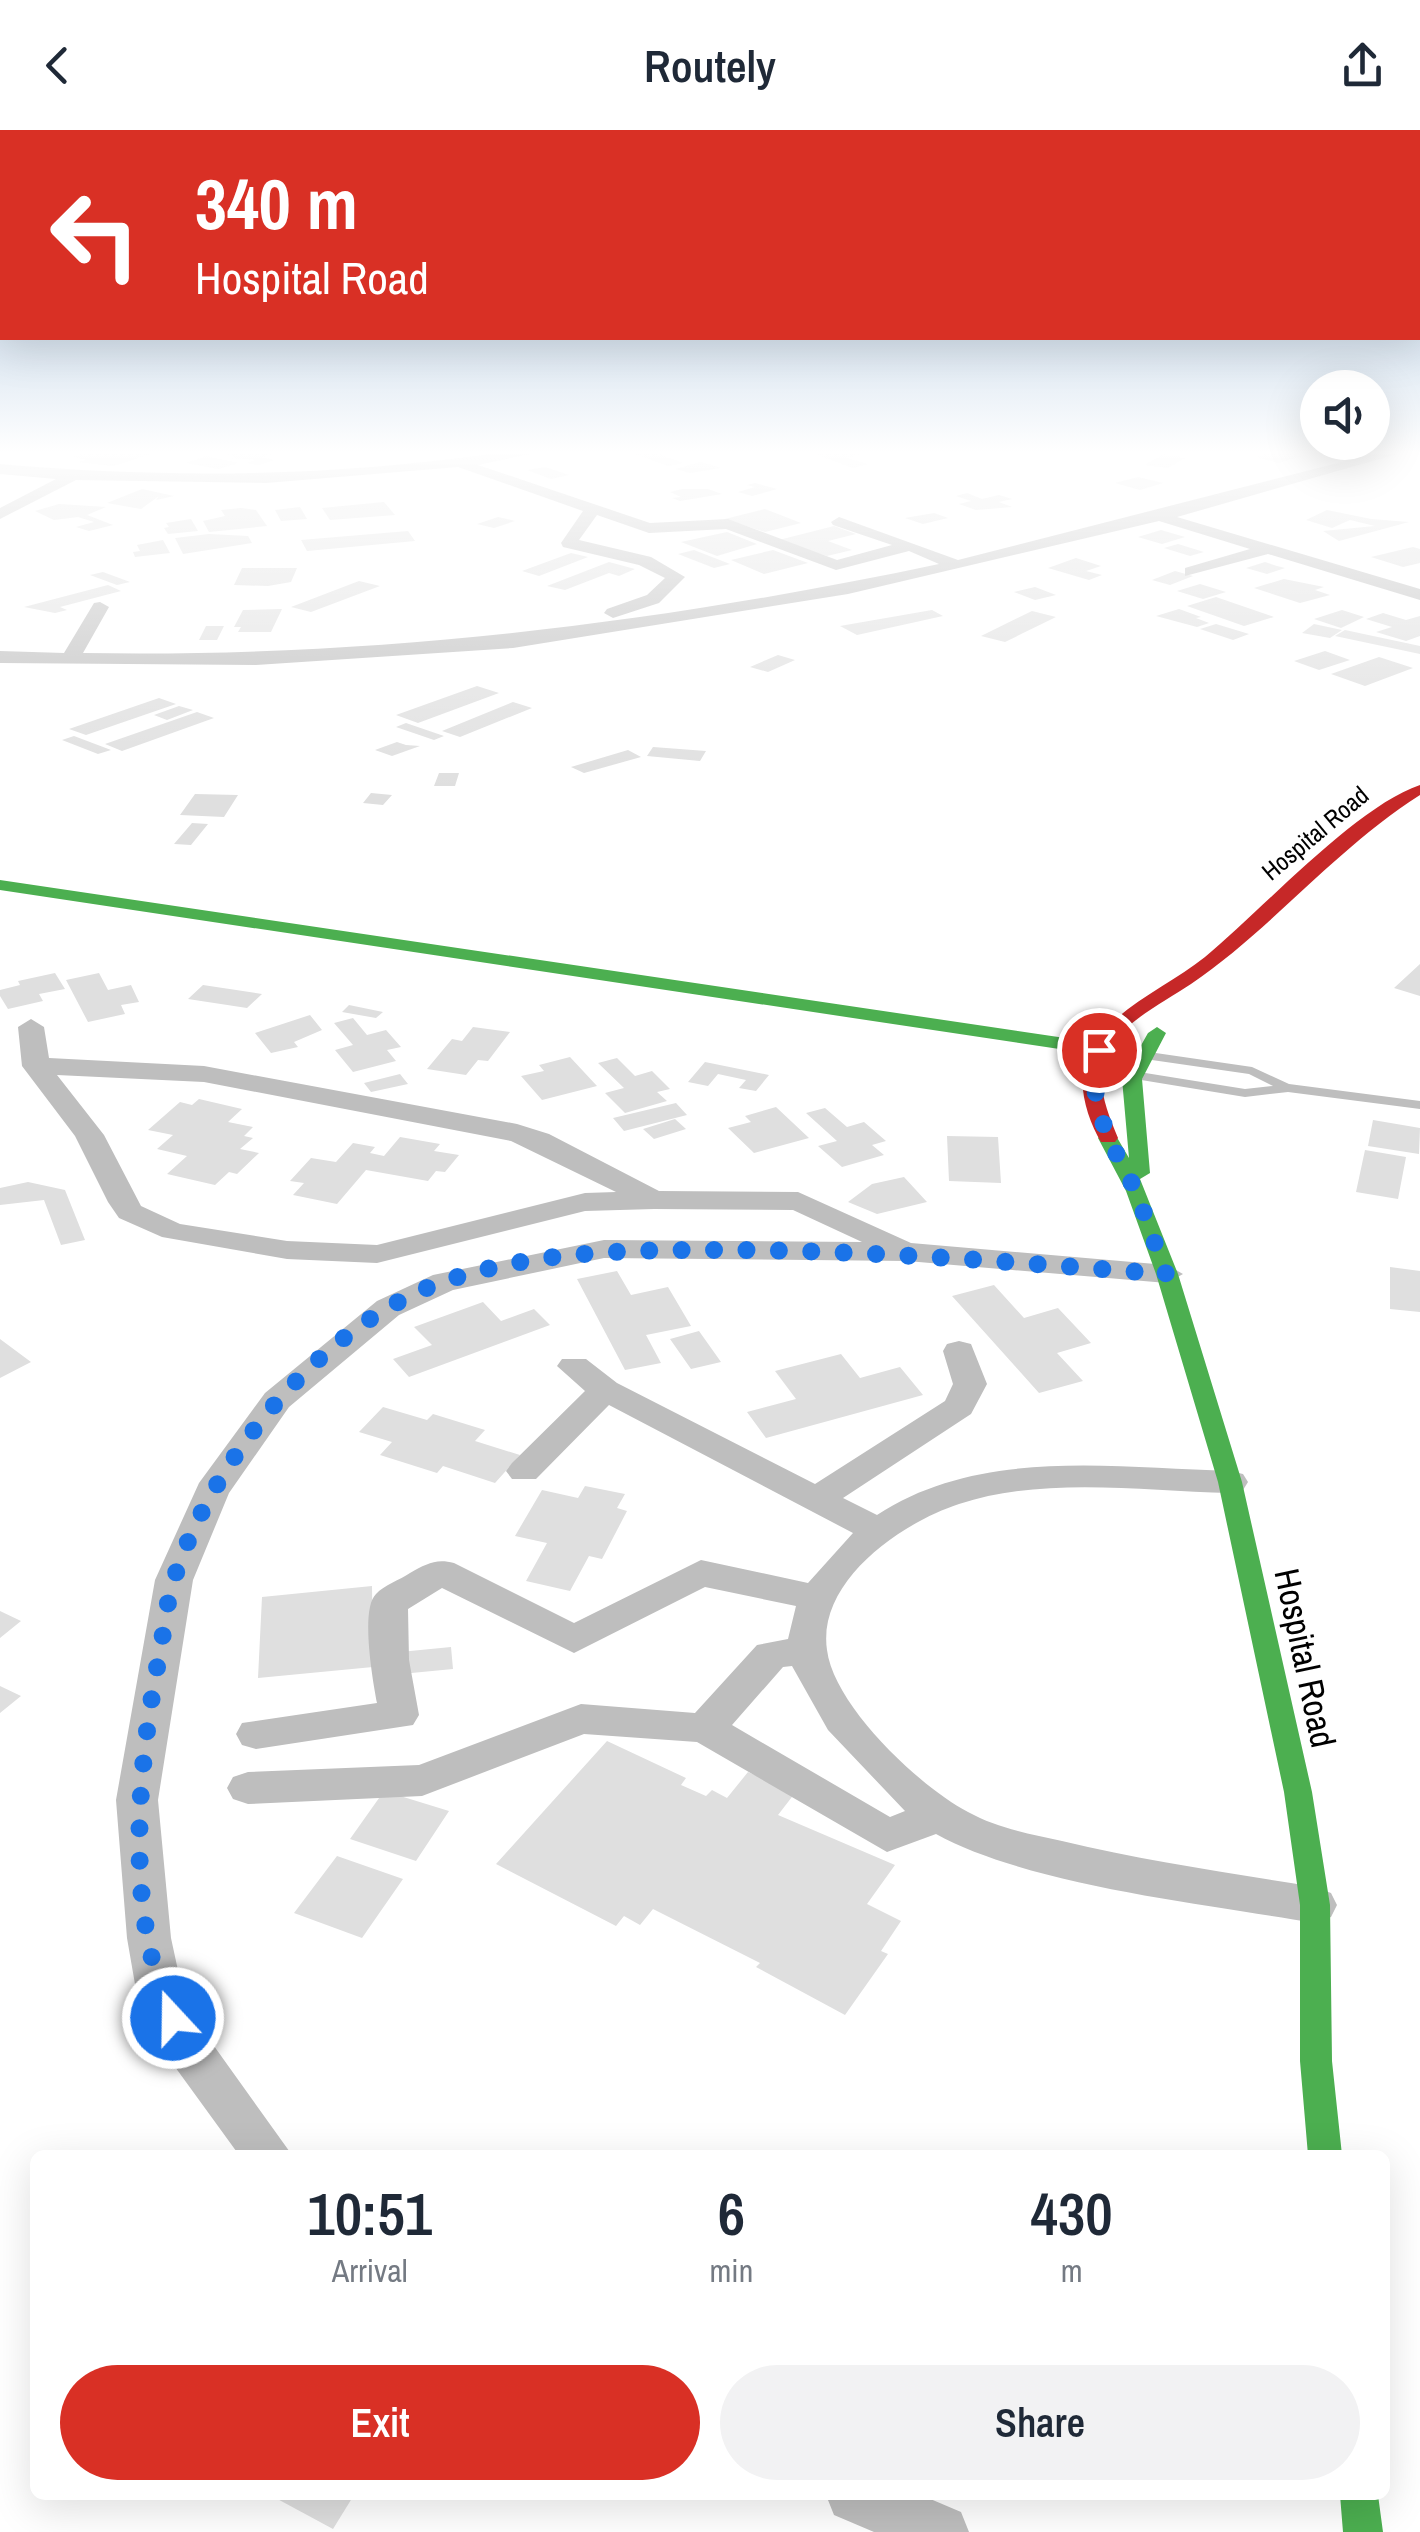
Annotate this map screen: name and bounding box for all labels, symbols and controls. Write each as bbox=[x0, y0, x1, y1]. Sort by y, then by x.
text: Routely bbox=[644, 35, 776, 96]
icon: back bbox=[30, 38, 85, 93]
icon: share bbox=[1335, 38, 1390, 93]
text: 340 m bbox=[195, 157, 358, 251]
icon: left bbox=[30, 170, 160, 300]
text: Hospital Road bbox=[195, 247, 429, 308]
map controls bbox=[1300, 370, 1390, 460]
button: sound bbox=[1300, 370, 1390, 460]
street label: Hospital Road bbox=[1254, 778, 1376, 888]
pin bbox=[1057, 1008, 1142, 1093]
icon: arrive bbox=[1072, 1023, 1127, 1078]
street label: Hospital Road bbox=[1264, 1564, 1347, 1752]
position arrow bbox=[121, 1966, 225, 2070]
text: 10:51 bbox=[307, 2173, 432, 2254]
text: 6 bbox=[718, 2173, 745, 2254]
text: 430 bbox=[1031, 2173, 1113, 2254]
text: Arrival bbox=[332, 2249, 408, 2292]
text: min bbox=[710, 2249, 753, 2292]
text: m bbox=[1061, 2249, 1083, 2292]
button: Exit bbox=[60, 2365, 700, 2480]
button: Share bbox=[720, 2365, 1360, 2480]

